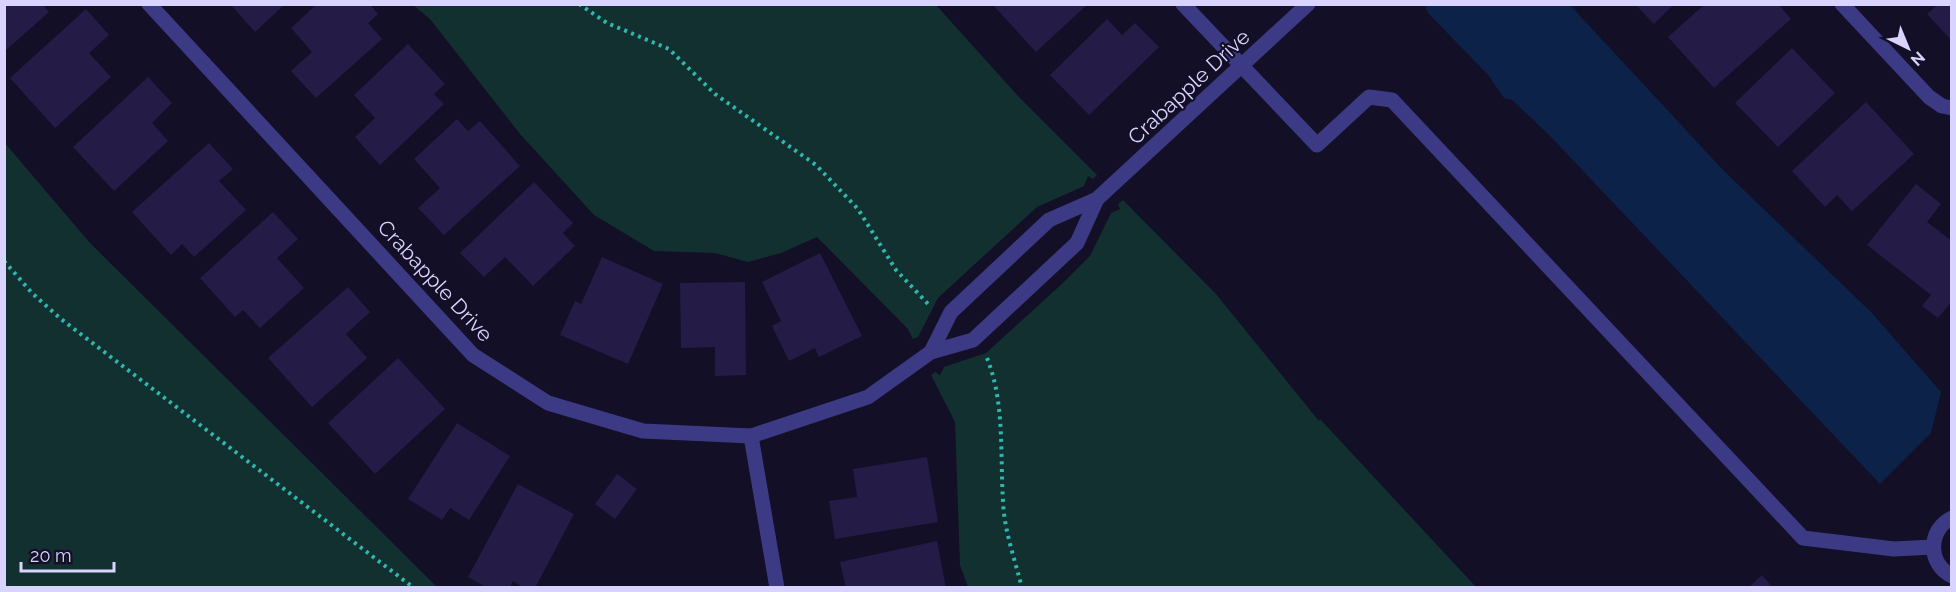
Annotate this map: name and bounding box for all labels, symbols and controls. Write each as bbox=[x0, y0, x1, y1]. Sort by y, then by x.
north arrow bbox=[1878, 18, 1938, 78]
street label: Crabapple Drive bbox=[1123, 24, 1255, 149]
text: N bbox=[1907, 47, 1929, 70]
street label: Crabapple Drive bbox=[373, 215, 498, 347]
scale bar bbox=[21, 535, 114, 573]
text: 20 m bbox=[30, 545, 72, 566]

